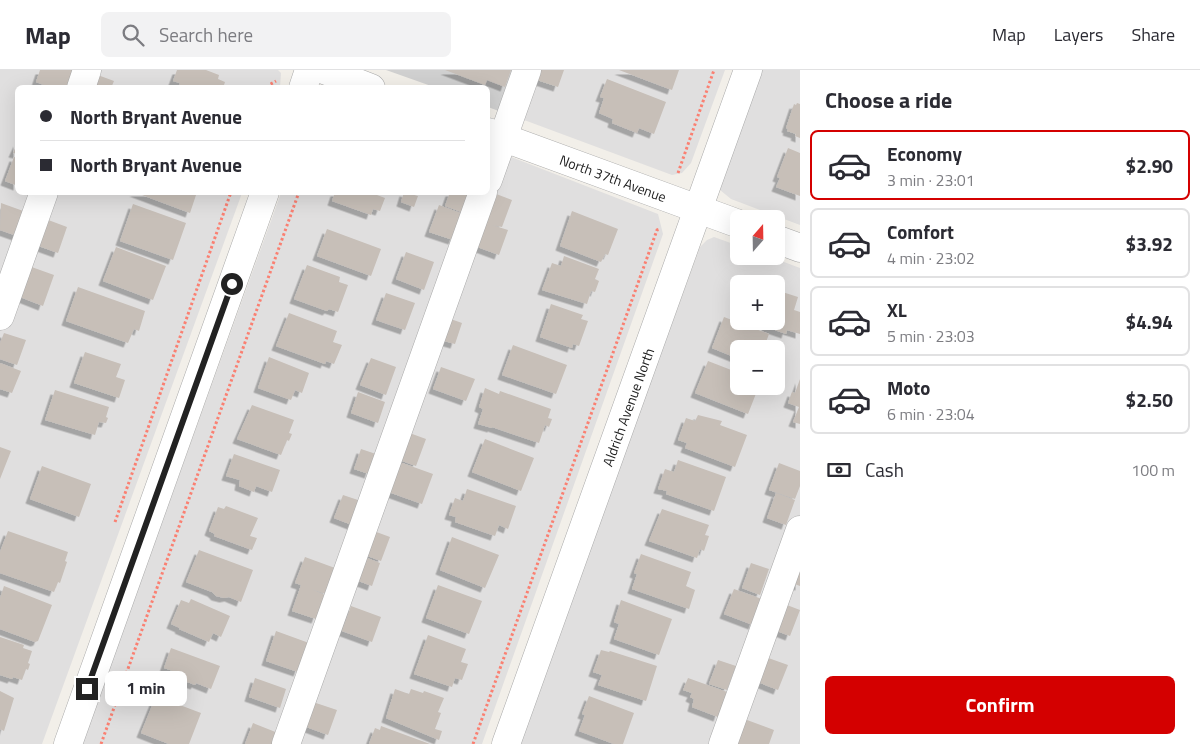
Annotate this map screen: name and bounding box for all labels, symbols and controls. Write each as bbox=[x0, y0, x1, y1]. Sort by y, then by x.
search box bbox=[101, 12, 451, 57]
text: Map bbox=[25, 17, 71, 53]
text: Search here bbox=[159, 20, 253, 49]
icon: search bbox=[119, 21, 147, 49]
text: Map bbox=[992, 21, 1026, 48]
text: Layers bbox=[1054, 21, 1103, 48]
text: Share bbox=[1131, 21, 1175, 48]
text: Choose a ride bbox=[825, 83, 952, 117]
text: North Bryant Avenue bbox=[70, 102, 242, 131]
text: Economy bbox=[887, 139, 962, 168]
icon: car bbox=[827, 143, 872, 188]
street label: North 37th Avenue bbox=[557, 149, 669, 207]
text: North Bryant Avenue bbox=[70, 150, 242, 179]
text: $2.90 bbox=[1126, 151, 1173, 180]
text: 3 min · 23:01 bbox=[887, 168, 975, 192]
north arrow bbox=[730, 210, 785, 265]
map controls bbox=[730, 210, 785, 395]
text: Comfort bbox=[887, 217, 954, 246]
icon: car bbox=[827, 221, 872, 266]
text: $3.92 bbox=[1126, 229, 1173, 258]
text: 4 min · 23:02 bbox=[887, 246, 975, 270]
route start bbox=[221, 273, 243, 295]
button: + bbox=[730, 275, 785, 330]
text: XL bbox=[887, 295, 907, 324]
icon: car bbox=[827, 299, 872, 344]
text: $4.94 bbox=[1126, 307, 1173, 336]
text: 5 min · 23:03 bbox=[887, 324, 975, 348]
button: − bbox=[730, 340, 785, 395]
street label: Aldrich Avenue North bbox=[597, 345, 659, 469]
text: Moto bbox=[887, 373, 930, 402]
icon: car bbox=[827, 377, 872, 422]
text: $2.50 bbox=[1126, 385, 1173, 414]
text: 6 min · 23:04 bbox=[887, 402, 975, 426]
text: Cash bbox=[865, 455, 904, 484]
icon: cash bbox=[825, 456, 853, 484]
text: 100 m bbox=[1131, 458, 1175, 482]
callout: 1 min bbox=[104, 672, 187, 706]
text: 1 min bbox=[127, 676, 165, 700]
button: Confirm bbox=[825, 676, 1175, 734]
route end bbox=[76, 678, 98, 700]

